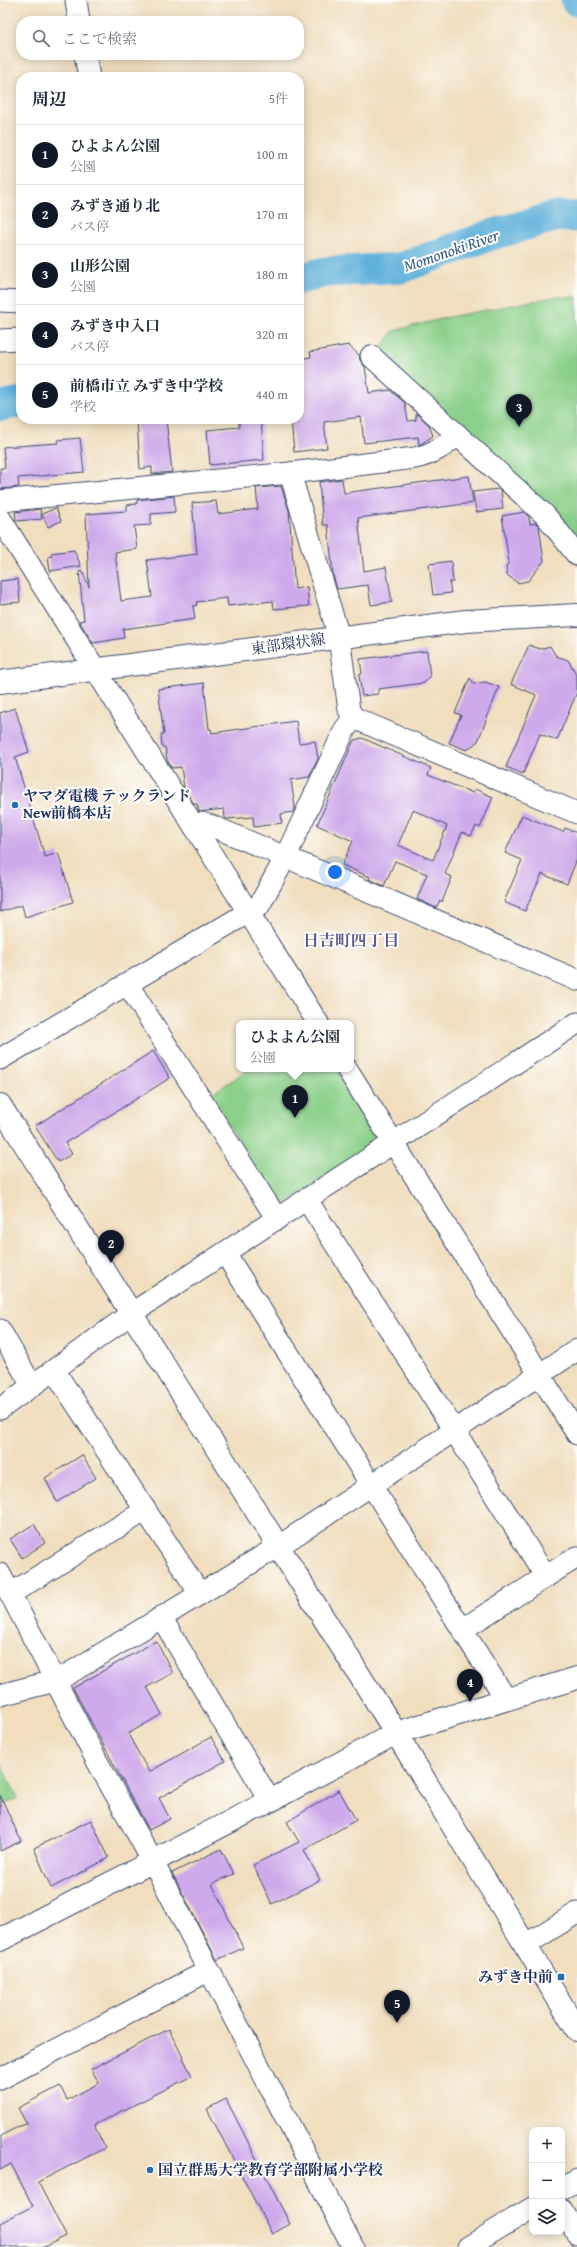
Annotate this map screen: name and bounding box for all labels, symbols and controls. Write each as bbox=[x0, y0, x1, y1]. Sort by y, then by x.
search box bbox=[16, 16, 304, 60]
icon: search bbox=[30, 27, 52, 49]
text: ここで検索 bbox=[62, 28, 137, 49]
text: 周辺 bbox=[32, 86, 66, 111]
text: 5件 bbox=[269, 89, 288, 108]
text: ひよよん公園 bbox=[70, 135, 160, 156]
text: 1 bbox=[42, 145, 48, 164]
text: 100 m bbox=[256, 145, 288, 164]
text: 公園 bbox=[70, 157, 96, 176]
text: みずき通り北 bbox=[70, 195, 160, 216]
text: 2 bbox=[42, 205, 48, 224]
text: 170 m bbox=[256, 205, 288, 224]
text: バス停 bbox=[70, 217, 109, 236]
water label: Momonoki River bbox=[400, 222, 503, 278]
text: 山形公園 bbox=[70, 255, 130, 276]
text: 3 bbox=[42, 265, 48, 284]
text: 180 m bbox=[256, 265, 288, 284]
text: 公園 bbox=[70, 277, 96, 296]
text: みずき中入口 bbox=[70, 315, 160, 336]
text: 4 bbox=[42, 325, 48, 344]
text: 320 m bbox=[256, 325, 288, 344]
text: バス停 bbox=[70, 337, 109, 356]
text: 前橋市立 みずき中学校 bbox=[70, 375, 223, 396]
text: 5 bbox=[42, 385, 48, 404]
text: 440 m bbox=[256, 385, 288, 404]
pin: 3 bbox=[506, 394, 532, 427]
text: 学校 bbox=[70, 397, 96, 416]
street label: 東部環状線 bbox=[249, 628, 327, 659]
place label: ヤマダ電機 テックランド New前橋本店 bbox=[23, 785, 191, 823]
marker: ヤマダ電機 テックランド New前橋本店 bbox=[10, 800, 20, 810]
your location bbox=[325, 862, 345, 882]
district label: 日吉町四丁目 bbox=[303, 928, 399, 952]
popup bbox=[236, 1020, 354, 1072]
text: ひよよん公園 bbox=[250, 1026, 340, 1047]
text: 公園 bbox=[250, 1048, 276, 1067]
pin: 1 bbox=[282, 1085, 308, 1118]
pin: 2 bbox=[98, 1230, 124, 1263]
pin: 4 bbox=[457, 1669, 483, 1702]
place label: みずき中前 bbox=[478, 1966, 553, 1987]
marker: みずき中前 bbox=[556, 1972, 566, 1982]
pin: 5 bbox=[384, 1990, 410, 2023]
map controls bbox=[529, 2127, 565, 2235]
button: + bbox=[529, 2127, 565, 2163]
place label: 国立群馬大学教育学部附属小学校 bbox=[158, 2159, 383, 2180]
button: − bbox=[529, 2163, 565, 2199]
marker: 国立群馬大学教育学部附属小学校 bbox=[145, 2165, 155, 2175]
button: layers bbox=[529, 2199, 565, 2235]

